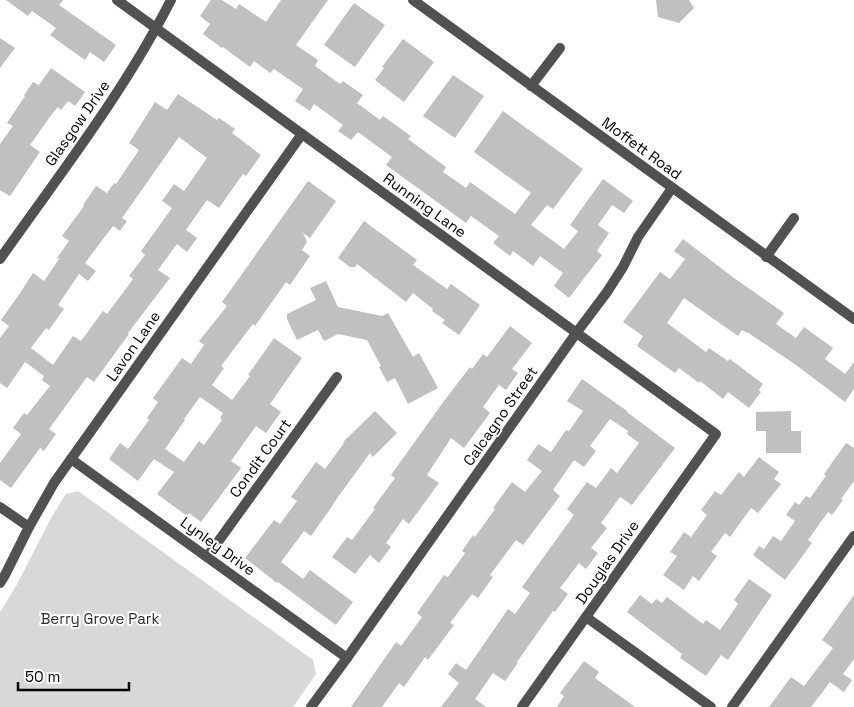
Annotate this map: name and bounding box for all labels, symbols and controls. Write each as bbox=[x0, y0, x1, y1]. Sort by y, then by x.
street label: Glasgow Drive bbox=[40, 76, 114, 170]
street label: Moffett Road bbox=[598, 113, 686, 183]
street label: Running Lane bbox=[380, 168, 470, 242]
street label: Lavon Lane bbox=[102, 307, 164, 385]
street label: Calcagno Street bbox=[459, 363, 541, 469]
street label: Condit Court bbox=[225, 415, 295, 501]
street label: Lynley Drive bbox=[177, 512, 259, 580]
street label: Douglas Drive bbox=[571, 516, 643, 608]
park label: Berry Grove Park bbox=[40, 609, 160, 628]
scale bar bbox=[18, 660, 129, 692]
text: 50 m bbox=[25, 667, 60, 686]

